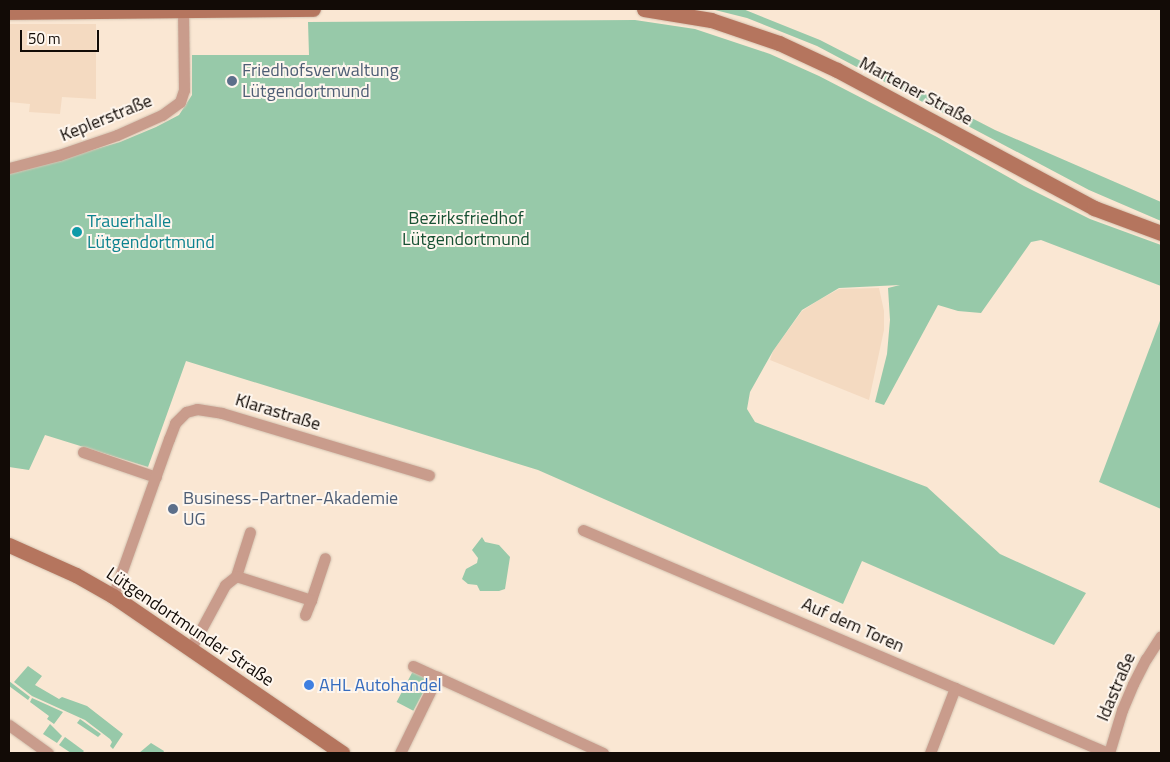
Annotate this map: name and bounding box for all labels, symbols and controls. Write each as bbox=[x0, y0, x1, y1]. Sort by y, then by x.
scale bar bbox=[22, 20, 101, 52]
text: 50 m bbox=[28, 27, 61, 50]
street label: Martener Straße bbox=[856, 52, 976, 130]
place label: Friedhofsverwaltung Lütgendortmund bbox=[242, 60, 399, 102]
marker: Friedhofsverwaltung Lütgendortmund bbox=[226, 75, 238, 87]
street label: Keplerstraße bbox=[57, 90, 155, 146]
park label: Bezirksfriedhof Lütgendortmund bbox=[402, 208, 530, 250]
place label: Trauerhalle Lütgendortmund bbox=[87, 211, 215, 253]
marker: Trauerhalle Lütgendortmund bbox=[71, 226, 83, 238]
street label: Klarastraße bbox=[233, 389, 323, 435]
place label: Business-Partner-Akademie UG bbox=[183, 488, 398, 530]
marker: Business-Partner-Akademie UG bbox=[167, 503, 179, 515]
street label: Lütgendortmunder Straße bbox=[102, 563, 278, 691]
street label: Auf dem Toren bbox=[798, 593, 908, 657]
street label: Idastraße bbox=[1092, 650, 1140, 724]
place label: AHL Autohandel bbox=[319, 674, 442, 696]
marker: AHL Autohandel bbox=[303, 679, 315, 691]

